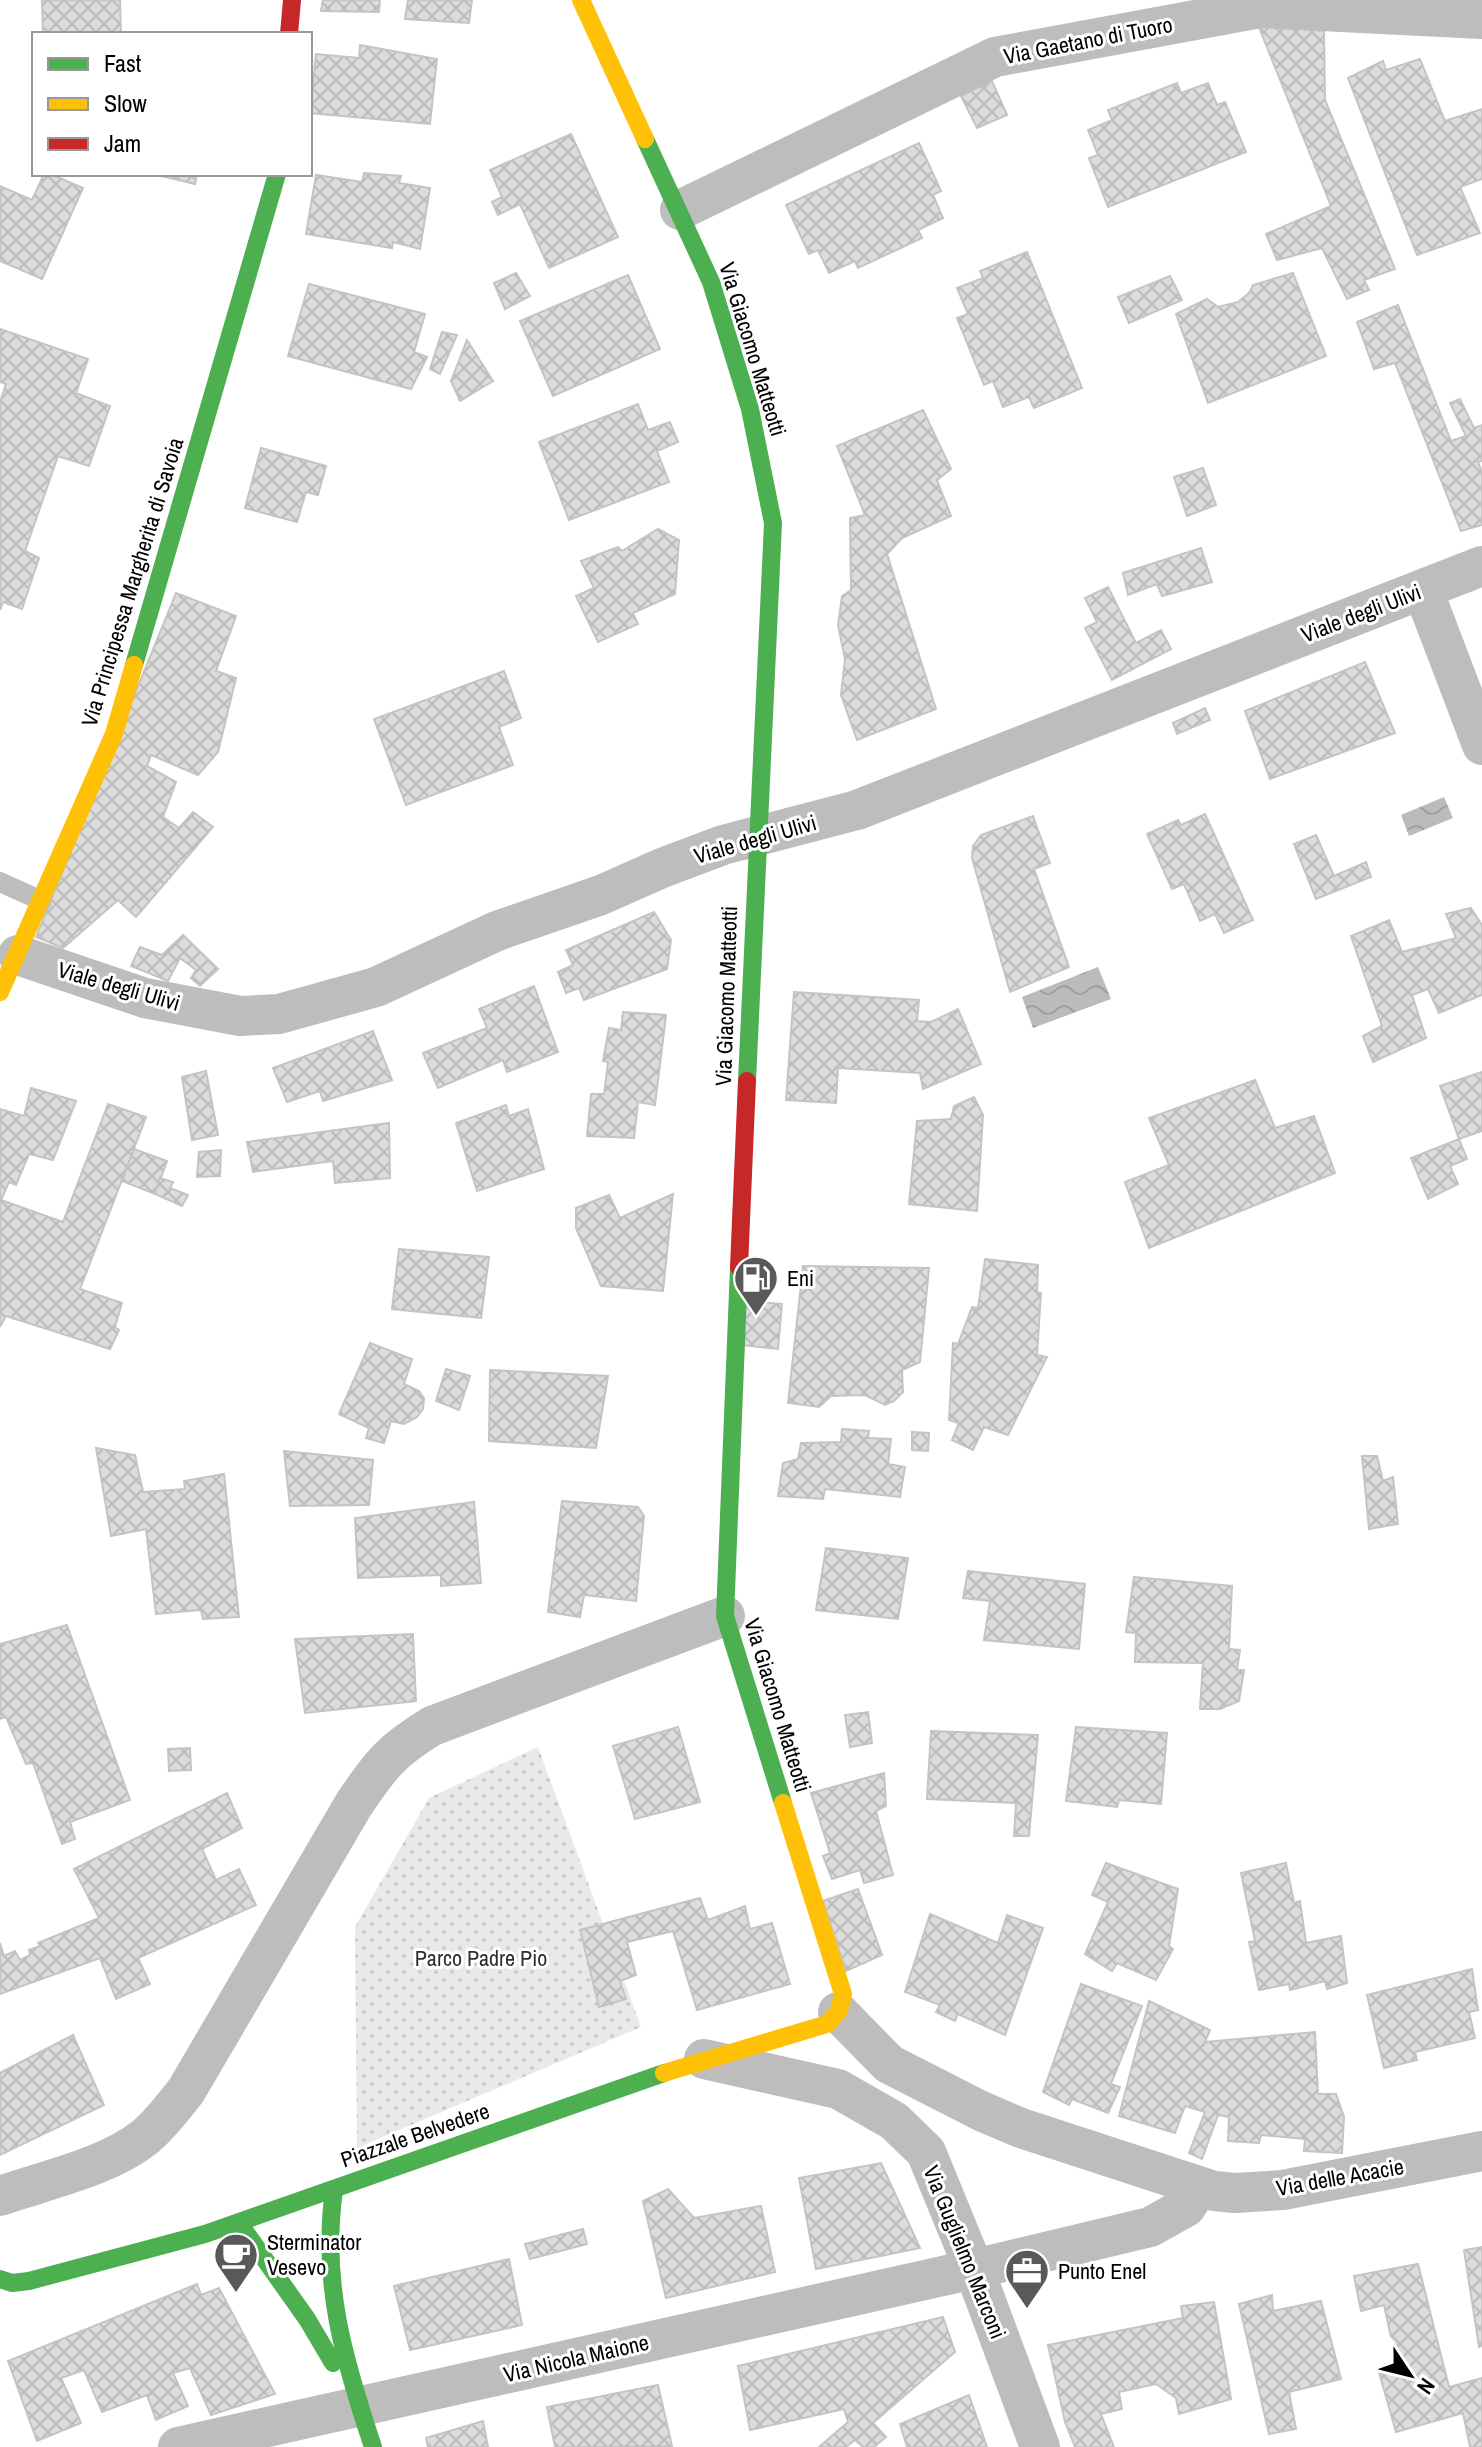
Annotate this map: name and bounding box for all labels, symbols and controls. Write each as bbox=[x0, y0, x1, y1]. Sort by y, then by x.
street label: Via Gaetano di Tuoro bbox=[1001, 9, 1175, 71]
legend bbox=[32, 32, 312, 176]
text: Fast bbox=[104, 47, 142, 79]
text: Slow bbox=[104, 87, 147, 119]
text: Jam bbox=[104, 127, 141, 159]
street label: Via Giacomo Matteotti bbox=[712, 258, 794, 440]
street label: Via Principessa Margherita di Savoia bbox=[74, 434, 190, 730]
street label: Viale degli Ulivi bbox=[1297, 576, 1425, 650]
street label: Viale degli Ulivi bbox=[690, 807, 820, 871]
street label: Via Giacomo Matteotti bbox=[708, 905, 744, 1087]
street label: Viale degli Ulivi bbox=[54, 954, 184, 1018]
fuel station icon: Eni bbox=[732, 1254, 780, 1317]
place label: Eni bbox=[787, 1263, 814, 1293]
street label: Via Giacomo Matteotti bbox=[737, 1614, 819, 1796]
park label: Parco Padre Pio bbox=[415, 1943, 547, 1973]
street label: Piazzale Belvedere bbox=[337, 2096, 493, 2174]
street label: Via delle Acacie bbox=[1274, 2151, 1406, 2203]
street label: Via Guglielmo Marconi bbox=[917, 2161, 1013, 2343]
place label: Sterminator Vesevo bbox=[267, 2227, 361, 2282]
cafe icon: Sterminator Vesevo bbox=[212, 2231, 260, 2294]
office icon: Punto Enel bbox=[1003, 2247, 1051, 2310]
place label: Punto Enel bbox=[1058, 2256, 1146, 2286]
street label: Via Nicola Maione bbox=[500, 2327, 652, 2389]
north arrow bbox=[1370, 2335, 1450, 2415]
text: N bbox=[1410, 2373, 1442, 2400]

